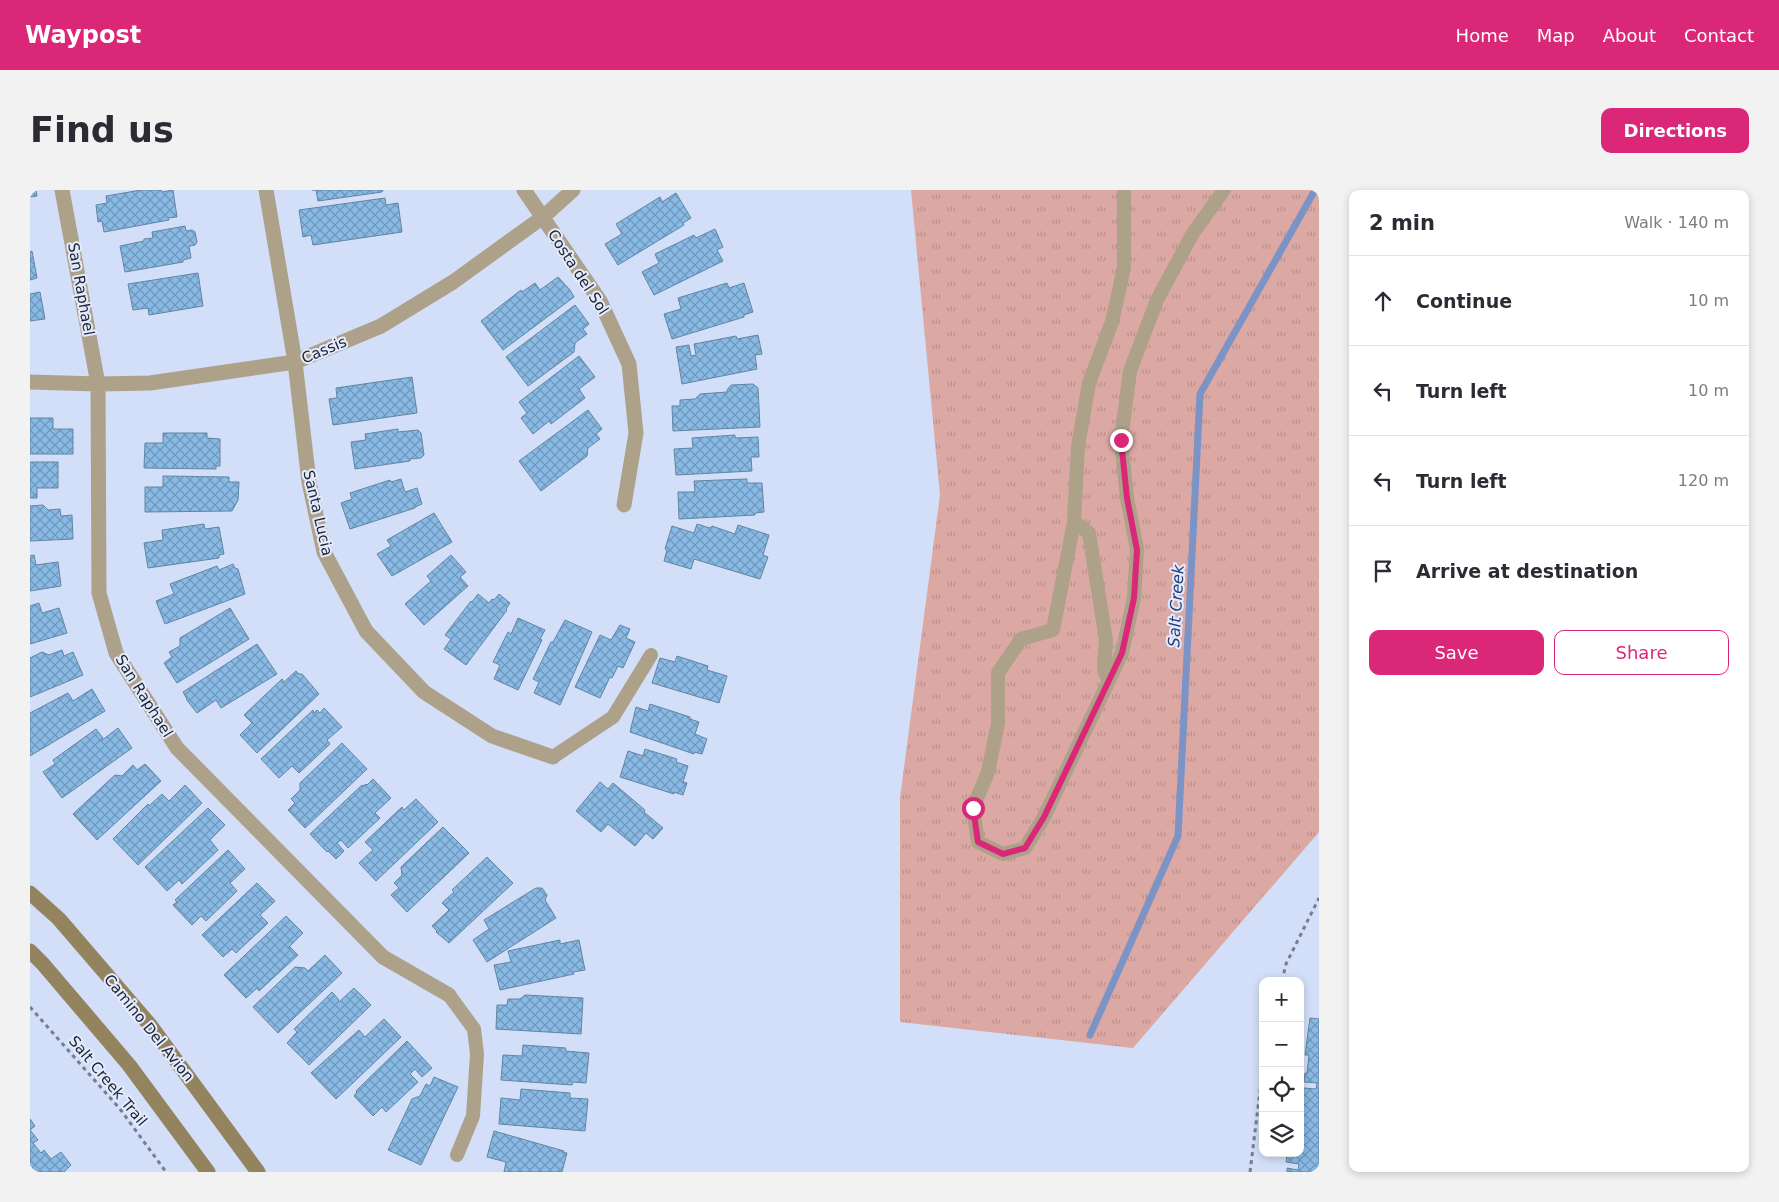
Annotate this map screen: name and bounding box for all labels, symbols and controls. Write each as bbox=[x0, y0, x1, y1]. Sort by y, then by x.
text: Waypost bbox=[25, 21, 141, 49]
text: Home bbox=[1456, 25, 1509, 46]
text: Map bbox=[1537, 25, 1575, 46]
text: About bbox=[1603, 25, 1656, 46]
text: Contact bbox=[1684, 25, 1754, 46]
button: Directions bbox=[1601, 108, 1749, 153]
text: Find us bbox=[30, 110, 174, 150]
text: 2 min bbox=[1369, 211, 1435, 235]
text: Walk · 140 m bbox=[1624, 213, 1729, 232]
street label: Costa del Sol bbox=[544, 226, 612, 318]
street label: San Raphael bbox=[64, 241, 98, 337]
icon: ahead bbox=[1369, 287, 1397, 315]
text: Continue bbox=[1416, 290, 1512, 312]
text: 10 m bbox=[1688, 291, 1729, 310]
street label: Cassis bbox=[299, 332, 349, 368]
icon: left bbox=[1369, 377, 1397, 405]
text: Turn left bbox=[1416, 380, 1507, 402]
text: 10 m bbox=[1688, 381, 1729, 400]
route end bbox=[1110, 429, 1133, 452]
icon: left bbox=[1369, 467, 1397, 495]
street label: Santa Lucia bbox=[299, 468, 337, 558]
text: Turn left bbox=[1416, 470, 1507, 492]
text: 120 m bbox=[1678, 471, 1729, 490]
icon: arrive bbox=[1369, 557, 1397, 585]
text: Arrive at destination bbox=[1416, 560, 1638, 582]
water label: Salt Creek bbox=[1164, 564, 1188, 648]
button: Save bbox=[1369, 630, 1544, 675]
button: Share bbox=[1554, 630, 1729, 675]
street label: San Raphael bbox=[111, 651, 177, 741]
route start bbox=[962, 797, 985, 820]
street label: Camino Del Avion bbox=[100, 971, 198, 1085]
map controls bbox=[1259, 977, 1304, 1157]
button: + bbox=[1259, 977, 1304, 1022]
button: − bbox=[1259, 1022, 1304, 1067]
street label: Salt Creek Trail bbox=[65, 1032, 151, 1130]
button: locate bbox=[1259, 1067, 1304, 1112]
button: layers bbox=[1259, 1112, 1304, 1157]

